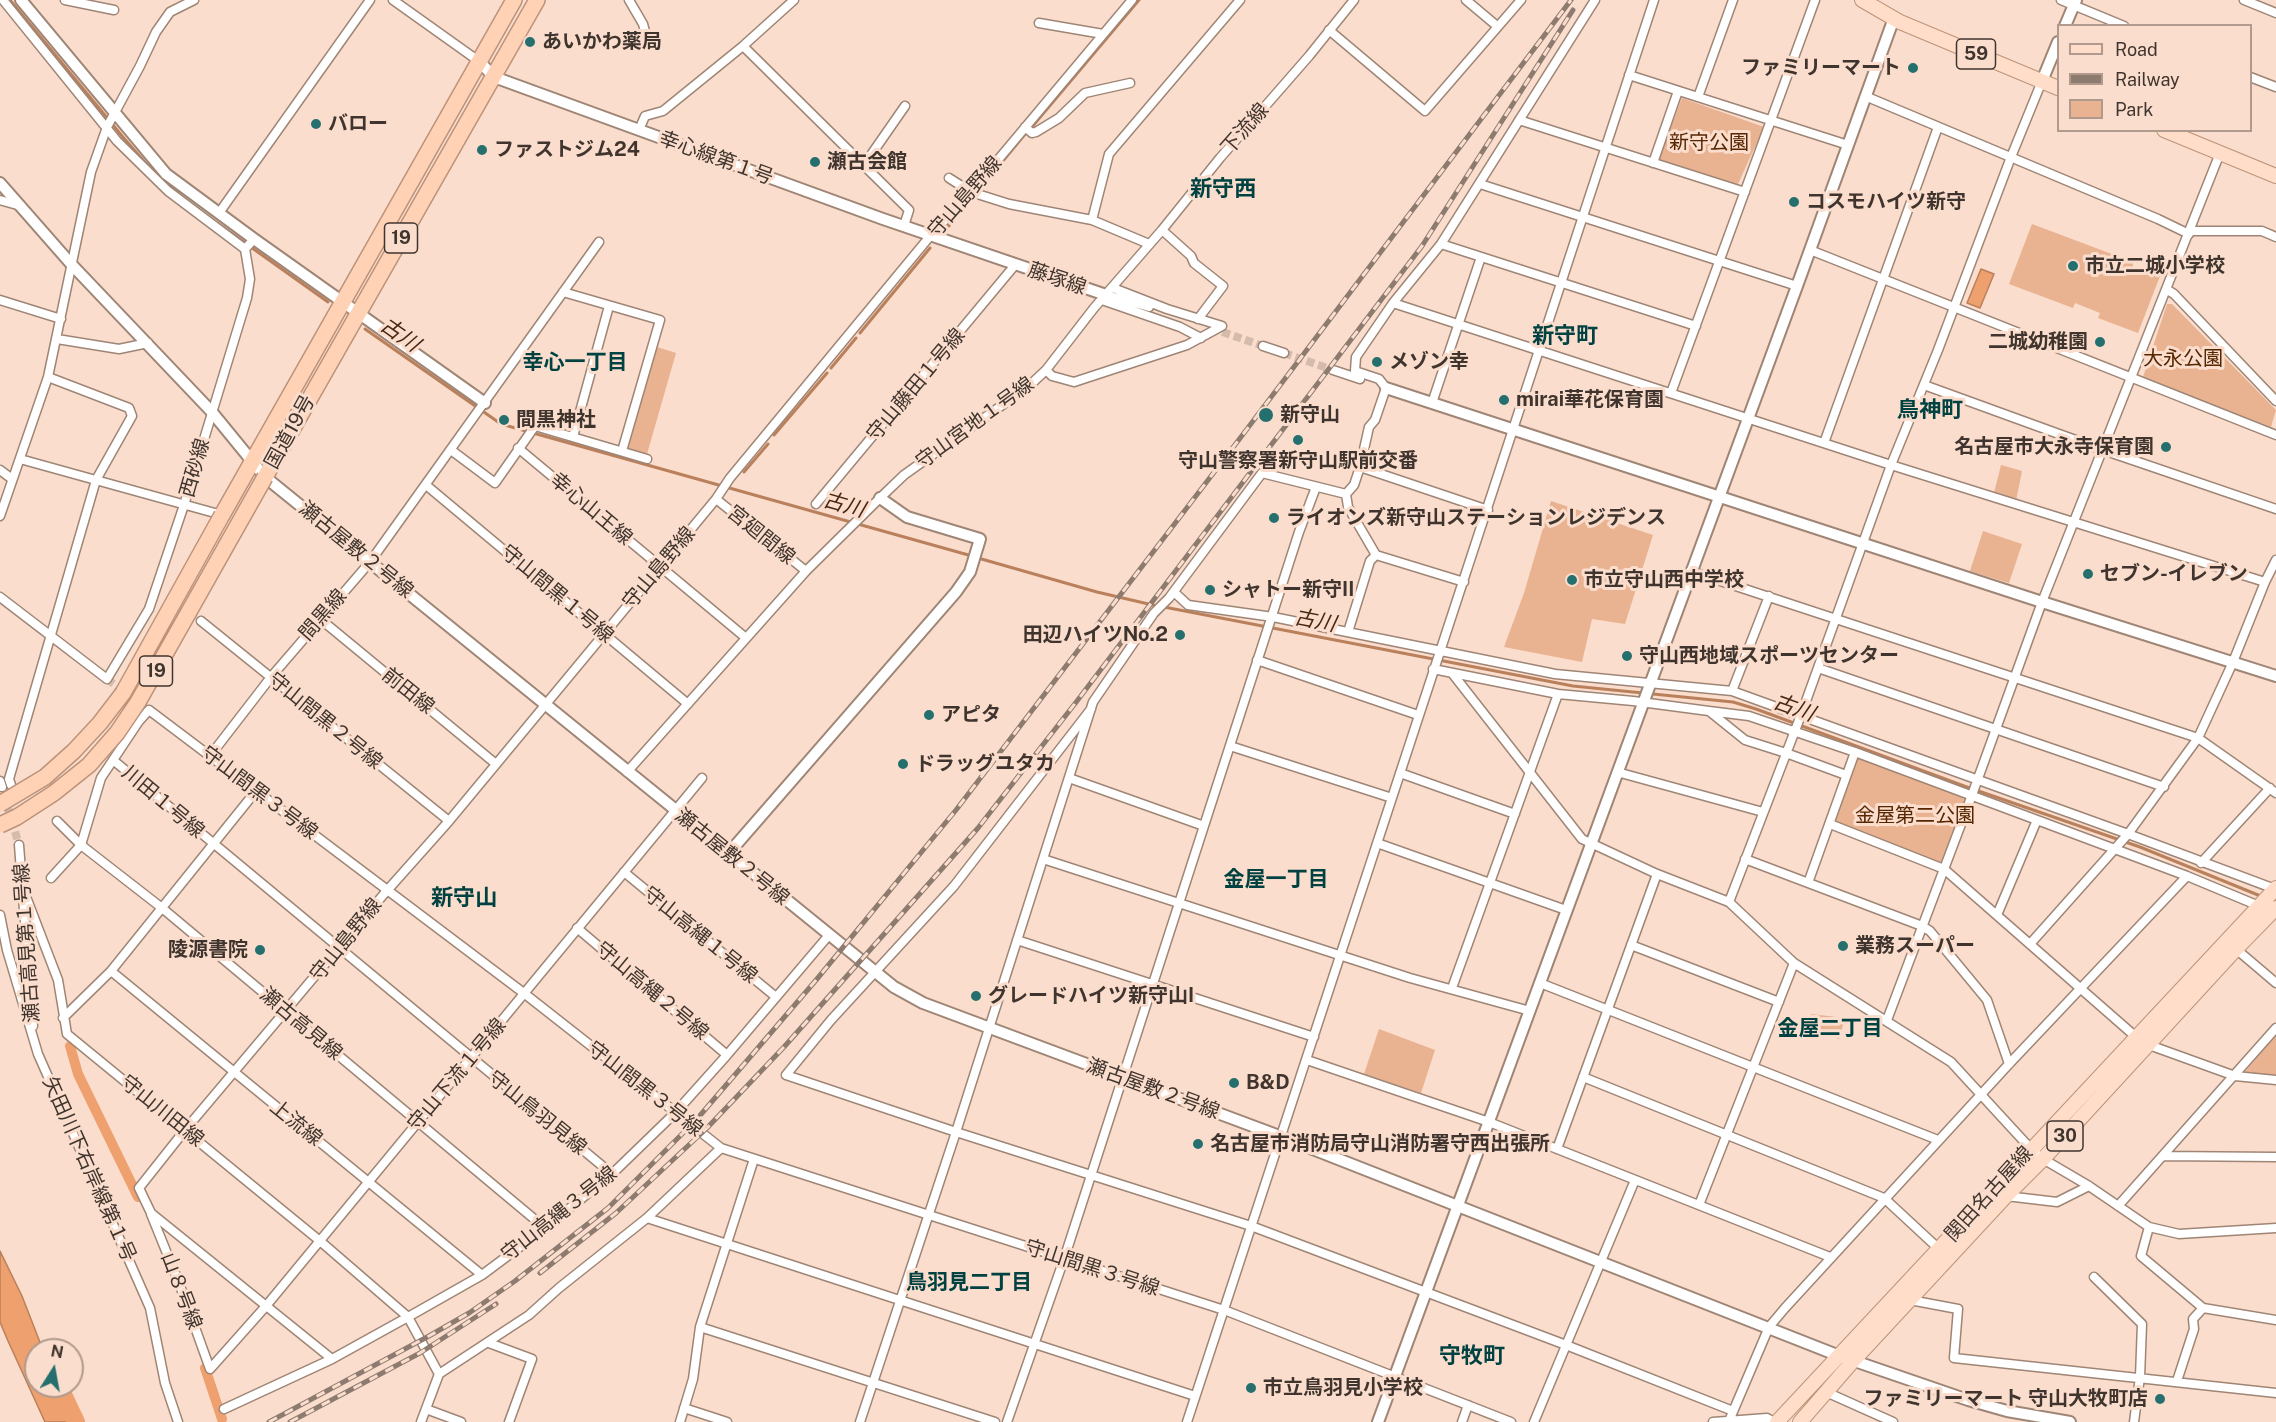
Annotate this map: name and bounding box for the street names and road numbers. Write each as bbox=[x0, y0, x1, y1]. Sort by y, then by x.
road number: 59 bbox=[1956, 39, 1996, 69]
street label: 下流線 bbox=[1216, 98, 1274, 160]
street label: 幸心線第１号 bbox=[656, 126, 776, 190]
street label: 守山島野線 bbox=[923, 151, 1007, 243]
road number: 19 bbox=[384, 223, 418, 253]
street label: 藤塚線 bbox=[1025, 258, 1089, 300]
street label: 守山藤田１号線 bbox=[862, 324, 970, 446]
street label: 守山宮地１号線 bbox=[911, 372, 1039, 474]
street label: 国道19号 bbox=[260, 391, 320, 473]
street label: 西砂線 bbox=[175, 436, 215, 500]
street label: 幸心山王線 bbox=[545, 468, 637, 550]
street label: 瀬古屋敷２号線 bbox=[294, 497, 418, 603]
street label: 宮廻間線 bbox=[722, 501, 800, 569]
street label: 守山島野線 bbox=[618, 522, 700, 614]
street label: 守山間黒１号線 bbox=[496, 540, 618, 648]
street label: 間黒線 bbox=[294, 584, 352, 646]
road number: 19 bbox=[140, 656, 172, 686]
street label: 前田線 bbox=[377, 663, 439, 719]
street label: 守山間黒２号線 bbox=[263, 668, 387, 774]
street label: 守山間黒３号線 bbox=[196, 741, 322, 845]
street label: 川田１号線 bbox=[117, 761, 209, 843]
street label: 瀬古屋敷２号線 bbox=[670, 804, 794, 910]
street label: 瀬古高見第１号線 bbox=[9, 862, 45, 1024]
street label: 守山高縄１号線 bbox=[638, 882, 762, 988]
street label: 守山島野線 bbox=[305, 894, 387, 986]
street label: 守山高縄２号線 bbox=[591, 937, 713, 1045]
street label: 瀬古高見線 bbox=[255, 983, 347, 1065]
street label: 守山下流１号線 bbox=[403, 1014, 511, 1136]
street label: 守山間黒３号線 bbox=[582, 1036, 708, 1142]
street label: 瀬古屋敷２号線 bbox=[1083, 1054, 1223, 1124]
street label: 守山鳥羽見線 bbox=[483, 1066, 591, 1160]
street label: 守山川田線 bbox=[116, 1070, 208, 1152]
street label: 矢田川下右岸線第１号 bbox=[37, 1073, 141, 1265]
street label: 上流線 bbox=[265, 1095, 327, 1151]
road number: 30 bbox=[2047, 1121, 2083, 1151]
street label: 関田名古屋線 bbox=[1940, 1141, 2038, 1247]
street label: 守山高縄３号線 bbox=[496, 1161, 622, 1267]
street label: 守山間黒３号線 bbox=[1022, 1235, 1162, 1301]
street label: 山８号線 bbox=[155, 1249, 207, 1333]

